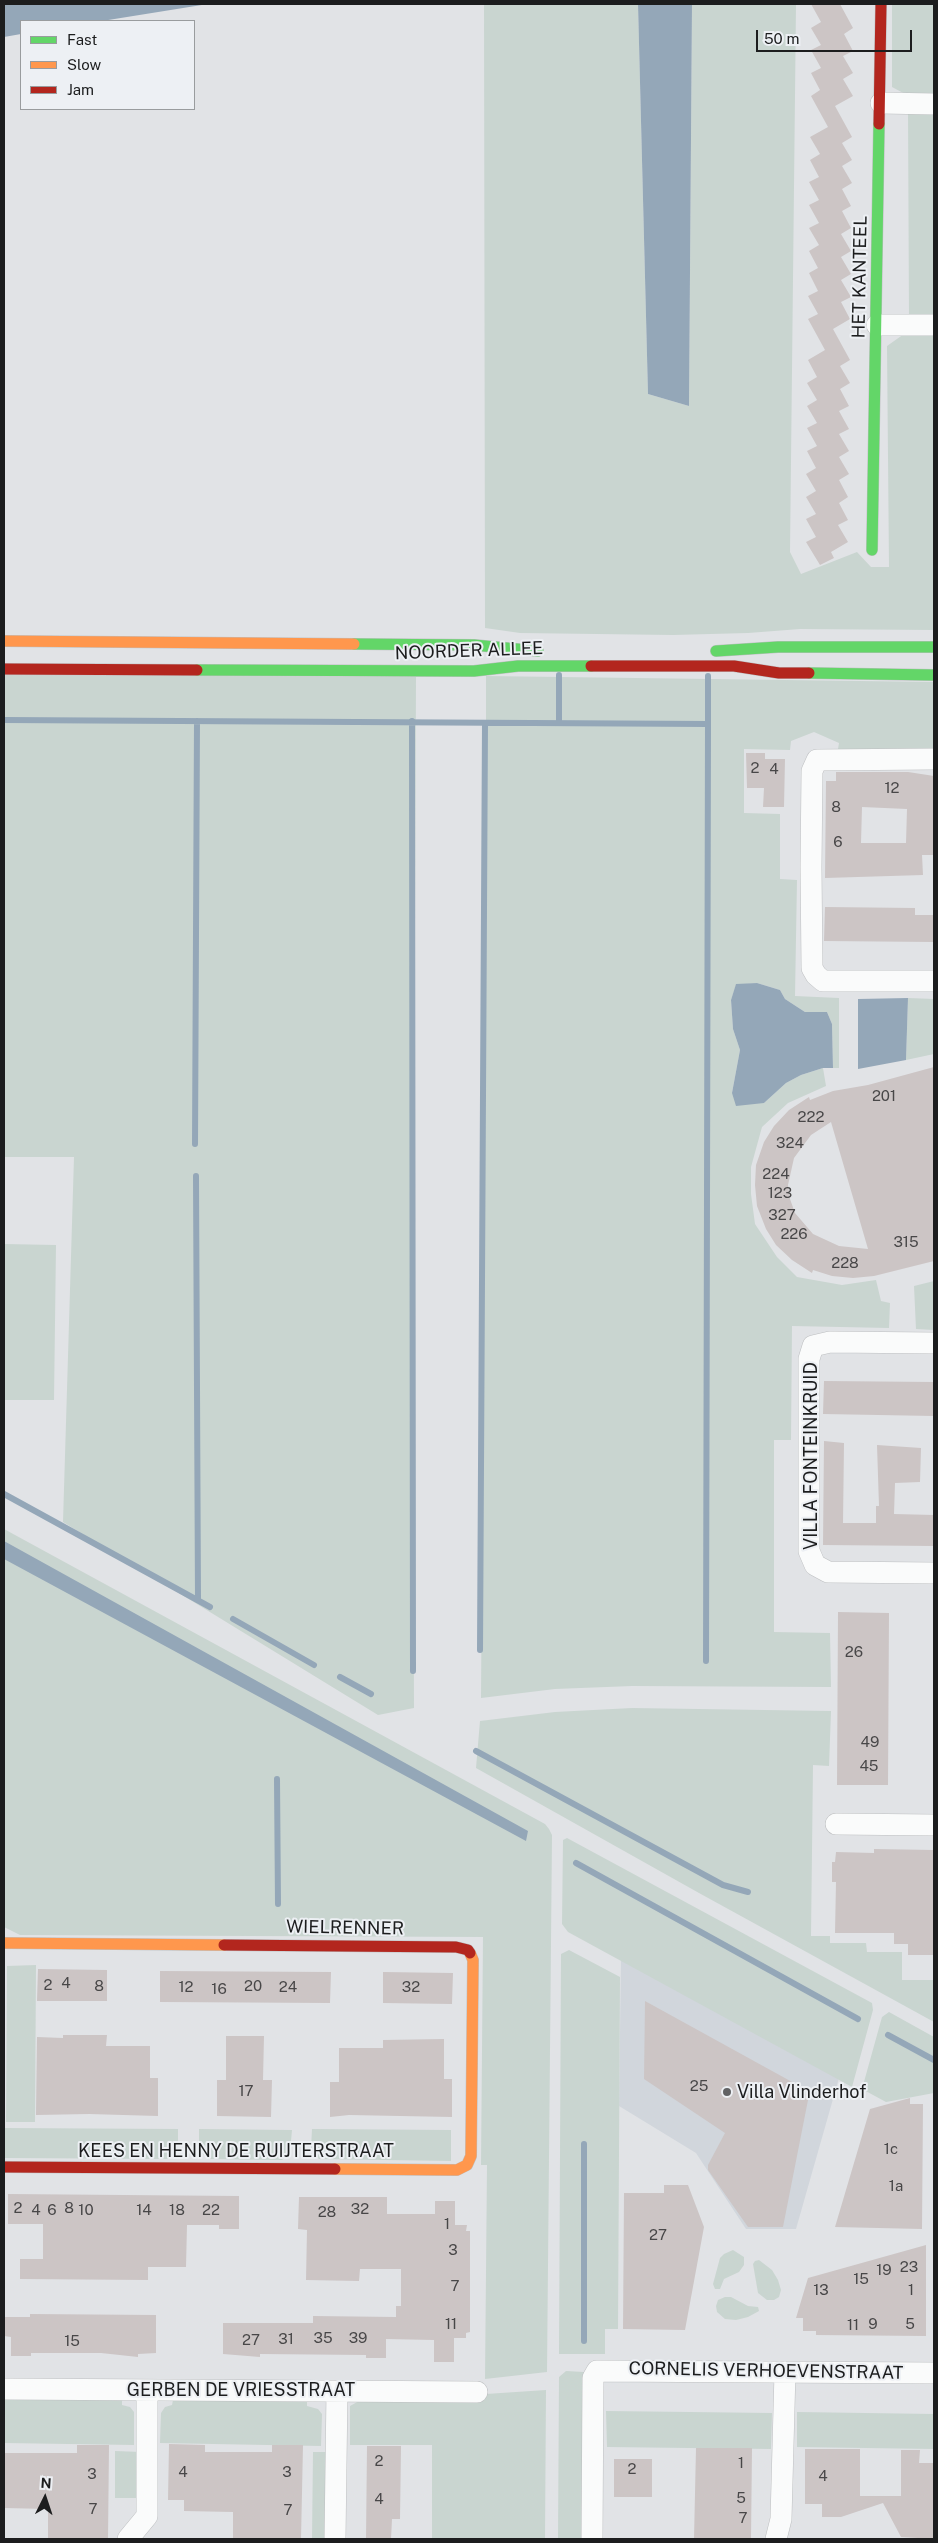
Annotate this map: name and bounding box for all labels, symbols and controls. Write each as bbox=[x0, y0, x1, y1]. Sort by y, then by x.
legend bbox=[20, 20, 195, 110]
scale bar bbox=[758, 20, 914, 52]
text: 50 m bbox=[764, 30, 799, 47]
text: Fast bbox=[67, 31, 97, 48]
text: Slow bbox=[67, 56, 101, 73]
text: Jam bbox=[67, 81, 94, 98]
street label: HET KANTEEL bbox=[848, 215, 872, 339]
street label: NOORDER ALLEE bbox=[394, 638, 544, 664]
house number: 2 bbox=[751, 759, 759, 777]
house number: 4 bbox=[769, 760, 779, 778]
house number: 12 bbox=[884, 779, 900, 797]
house number: 8 bbox=[831, 798, 841, 816]
house number: 6 bbox=[833, 833, 843, 851]
house number: 201 bbox=[872, 1087, 896, 1105]
house number: 222 bbox=[798, 1108, 824, 1126]
house number: 324 bbox=[776, 1134, 804, 1152]
house number: 224 bbox=[762, 1165, 790, 1183]
house number: 123 bbox=[768, 1184, 792, 1202]
house number: 327 bbox=[768, 1206, 796, 1224]
house number: 226 bbox=[780, 1225, 808, 1243]
house number: 315 bbox=[893, 1233, 919, 1251]
house number: 228 bbox=[831, 1254, 859, 1272]
street label: VILLA FONTEINKRUID bbox=[800, 1362, 822, 1550]
house number: 26 bbox=[845, 1643, 863, 1661]
house number: 49 bbox=[861, 1733, 879, 1751]
house number: 45 bbox=[860, 1757, 878, 1775]
street label: WIELRENNER bbox=[286, 1916, 404, 1940]
house number: 4 bbox=[61, 1974, 71, 1992]
house number: 2 bbox=[44, 1976, 52, 1994]
house number: 8 bbox=[94, 1977, 104, 1995]
house number: 20 bbox=[244, 1977, 262, 1995]
house number: 12 bbox=[178, 1978, 194, 1996]
house number: 24 bbox=[279, 1978, 297, 1996]
house number: 32 bbox=[402, 1978, 420, 1996]
house number: 16 bbox=[211, 1980, 227, 1998]
house number: 25 bbox=[690, 2077, 708, 2095]
place label: Villa Vlinderhof bbox=[737, 2081, 866, 2103]
house number: 17 bbox=[238, 2082, 254, 2100]
marker: Villa Vlinderhof bbox=[721, 2086, 733, 2098]
street label: KEES EN HENNY DE RUIJTERSTRAAT bbox=[78, 2140, 394, 2162]
house number: 1c bbox=[884, 2140, 898, 2158]
house number: 1a bbox=[889, 2177, 903, 2195]
house number: 2 bbox=[14, 2199, 22, 2217]
house number: 8 bbox=[64, 2199, 74, 2217]
house number: 32 bbox=[351, 2200, 369, 2218]
house number: 4 bbox=[31, 2201, 41, 2219]
house number: 6 bbox=[47, 2201, 57, 2219]
house number: 10 bbox=[78, 2201, 94, 2219]
house number: 14 bbox=[136, 2201, 152, 2219]
house number: 18 bbox=[169, 2201, 185, 2219]
house number: 22 bbox=[202, 2201, 220, 2219]
house number: 28 bbox=[318, 2203, 336, 2221]
house number: 1 bbox=[444, 2215, 450, 2233]
house number: 27 bbox=[649, 2226, 667, 2244]
house number: 3 bbox=[448, 2241, 458, 2259]
house number: 23 bbox=[900, 2258, 918, 2276]
house number: 19 bbox=[876, 2261, 892, 2279]
house number: 15 bbox=[853, 2270, 869, 2288]
house number: 7 bbox=[450, 2277, 460, 2295]
house number: 13 bbox=[813, 2281, 829, 2299]
house number: 1 bbox=[908, 2281, 914, 2299]
house number: 11 bbox=[445, 2315, 457, 2333]
house number: 9 bbox=[868, 2315, 878, 2333]
house number: 5 bbox=[905, 2315, 915, 2333]
house number: 11 bbox=[847, 2316, 859, 2334]
house number: 35 bbox=[313, 2329, 333, 2347]
house number: 39 bbox=[349, 2329, 367, 2347]
house number: 31 bbox=[278, 2330, 294, 2348]
house number: 27 bbox=[242, 2331, 260, 2349]
house number: 15 bbox=[64, 2332, 80, 2350]
street label: CORNELIS VERHOEVENSTRAAT bbox=[628, 2358, 904, 2384]
street label: GERBEN DE VRIESSTRAAT bbox=[127, 2379, 355, 2401]
house number: 2 bbox=[375, 2452, 383, 2470]
house number: 1 bbox=[738, 2454, 744, 2472]
house number: 2 bbox=[628, 2460, 636, 2478]
house number: 4 bbox=[178, 2463, 188, 2481]
house number: 3 bbox=[282, 2463, 292, 2481]
house number: 3 bbox=[87, 2465, 97, 2483]
house number: 4 bbox=[818, 2467, 828, 2485]
north arrow bbox=[20, 2473, 70, 2523]
text: N bbox=[40, 2475, 52, 2491]
house number: 5 bbox=[736, 2489, 746, 2507]
house number: 4 bbox=[374, 2490, 384, 2508]
house number: 7 bbox=[88, 2500, 98, 2518]
house number: 7 bbox=[283, 2501, 293, 2519]
house number: 7 bbox=[738, 2509, 748, 2527]

